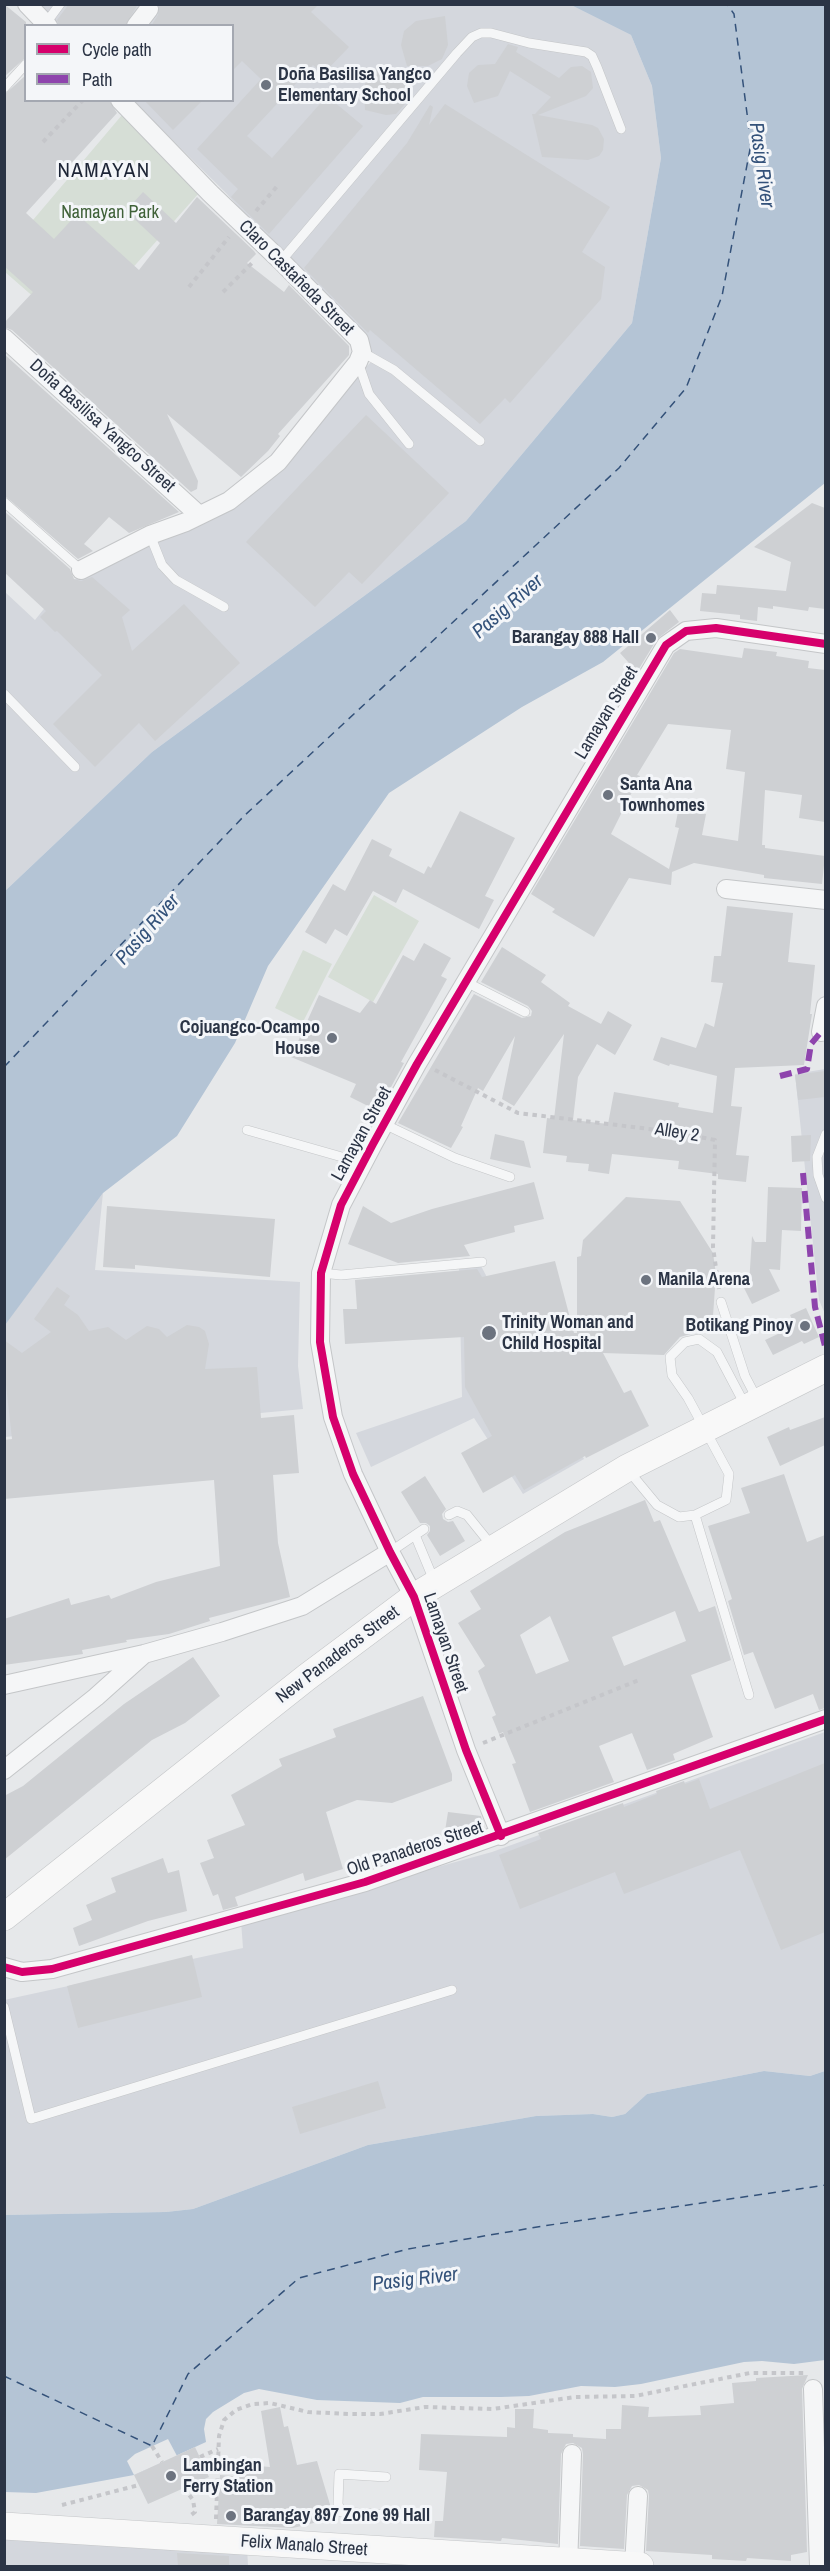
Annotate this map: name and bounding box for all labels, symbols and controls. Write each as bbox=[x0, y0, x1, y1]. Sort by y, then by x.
legend bbox=[24, 24, 234, 102]
text: Cycle path bbox=[82, 37, 152, 62]
place label: Doña Basilisa Yangco Elementary School bbox=[278, 64, 431, 106]
text: Path bbox=[82, 67, 112, 92]
marker: Doña Basilisa Yangco Elementary School bbox=[259, 78, 273, 92]
water label: Pasig River bbox=[743, 121, 779, 209]
district label: NAMAYAN bbox=[57, 158, 151, 184]
park label: Namayan Park bbox=[61, 202, 159, 224]
street label: Claro Castañeda Street bbox=[234, 216, 358, 340]
street label: Doña Basilisa Yangco Street bbox=[25, 355, 179, 497]
water label: Pasig River bbox=[468, 570, 548, 644]
place label: Barangay 888 Hall bbox=[512, 627, 639, 649]
marker: Barangay 888 Hall bbox=[644, 631, 658, 645]
street label: Lamayan Street bbox=[571, 663, 643, 763]
place label: Santa Ana Townhomes bbox=[620, 774, 705, 816]
marker: Santa Ana Townhomes bbox=[601, 788, 615, 802]
water label: Pasig River bbox=[111, 890, 185, 970]
place label: Cojuangco-Ocampo House bbox=[180, 1017, 320, 1060]
marker: Cojuangco-Ocampo House bbox=[325, 1031, 339, 1045]
street label: Lamayan Street bbox=[327, 1083, 397, 1185]
street label: Alley 2 bbox=[653, 1119, 701, 1147]
place label: Manila Arena bbox=[658, 1269, 750, 1291]
marker: Manila Arena bbox=[639, 1273, 653, 1287]
place label: Trinity Woman and Child Hospital bbox=[502, 1312, 634, 1354]
place label: Botikang Pinoy bbox=[686, 1315, 793, 1337]
marker: Botikang Pinoy bbox=[798, 1319, 812, 1333]
marker: Trinity Woman and Child Hospital bbox=[480, 1324, 498, 1342]
street label: Lamayan Street bbox=[418, 1590, 472, 1696]
street label: New Panaderos Street bbox=[272, 1602, 404, 1708]
street label: Old Panaderos Street bbox=[344, 1817, 486, 1881]
water label: Pasig River bbox=[371, 2263, 459, 2297]
place label: Lambingan Ferry Station bbox=[183, 2455, 273, 2498]
marker: Lambingan Ferry Station bbox=[164, 2469, 178, 2483]
place label: Barangay 897 Zone 99 Hall bbox=[243, 2505, 430, 2527]
marker: Barangay 897 Zone 99 Hall bbox=[224, 2509, 238, 2523]
street label: Felix Manalo Street bbox=[240, 2531, 368, 2561]

